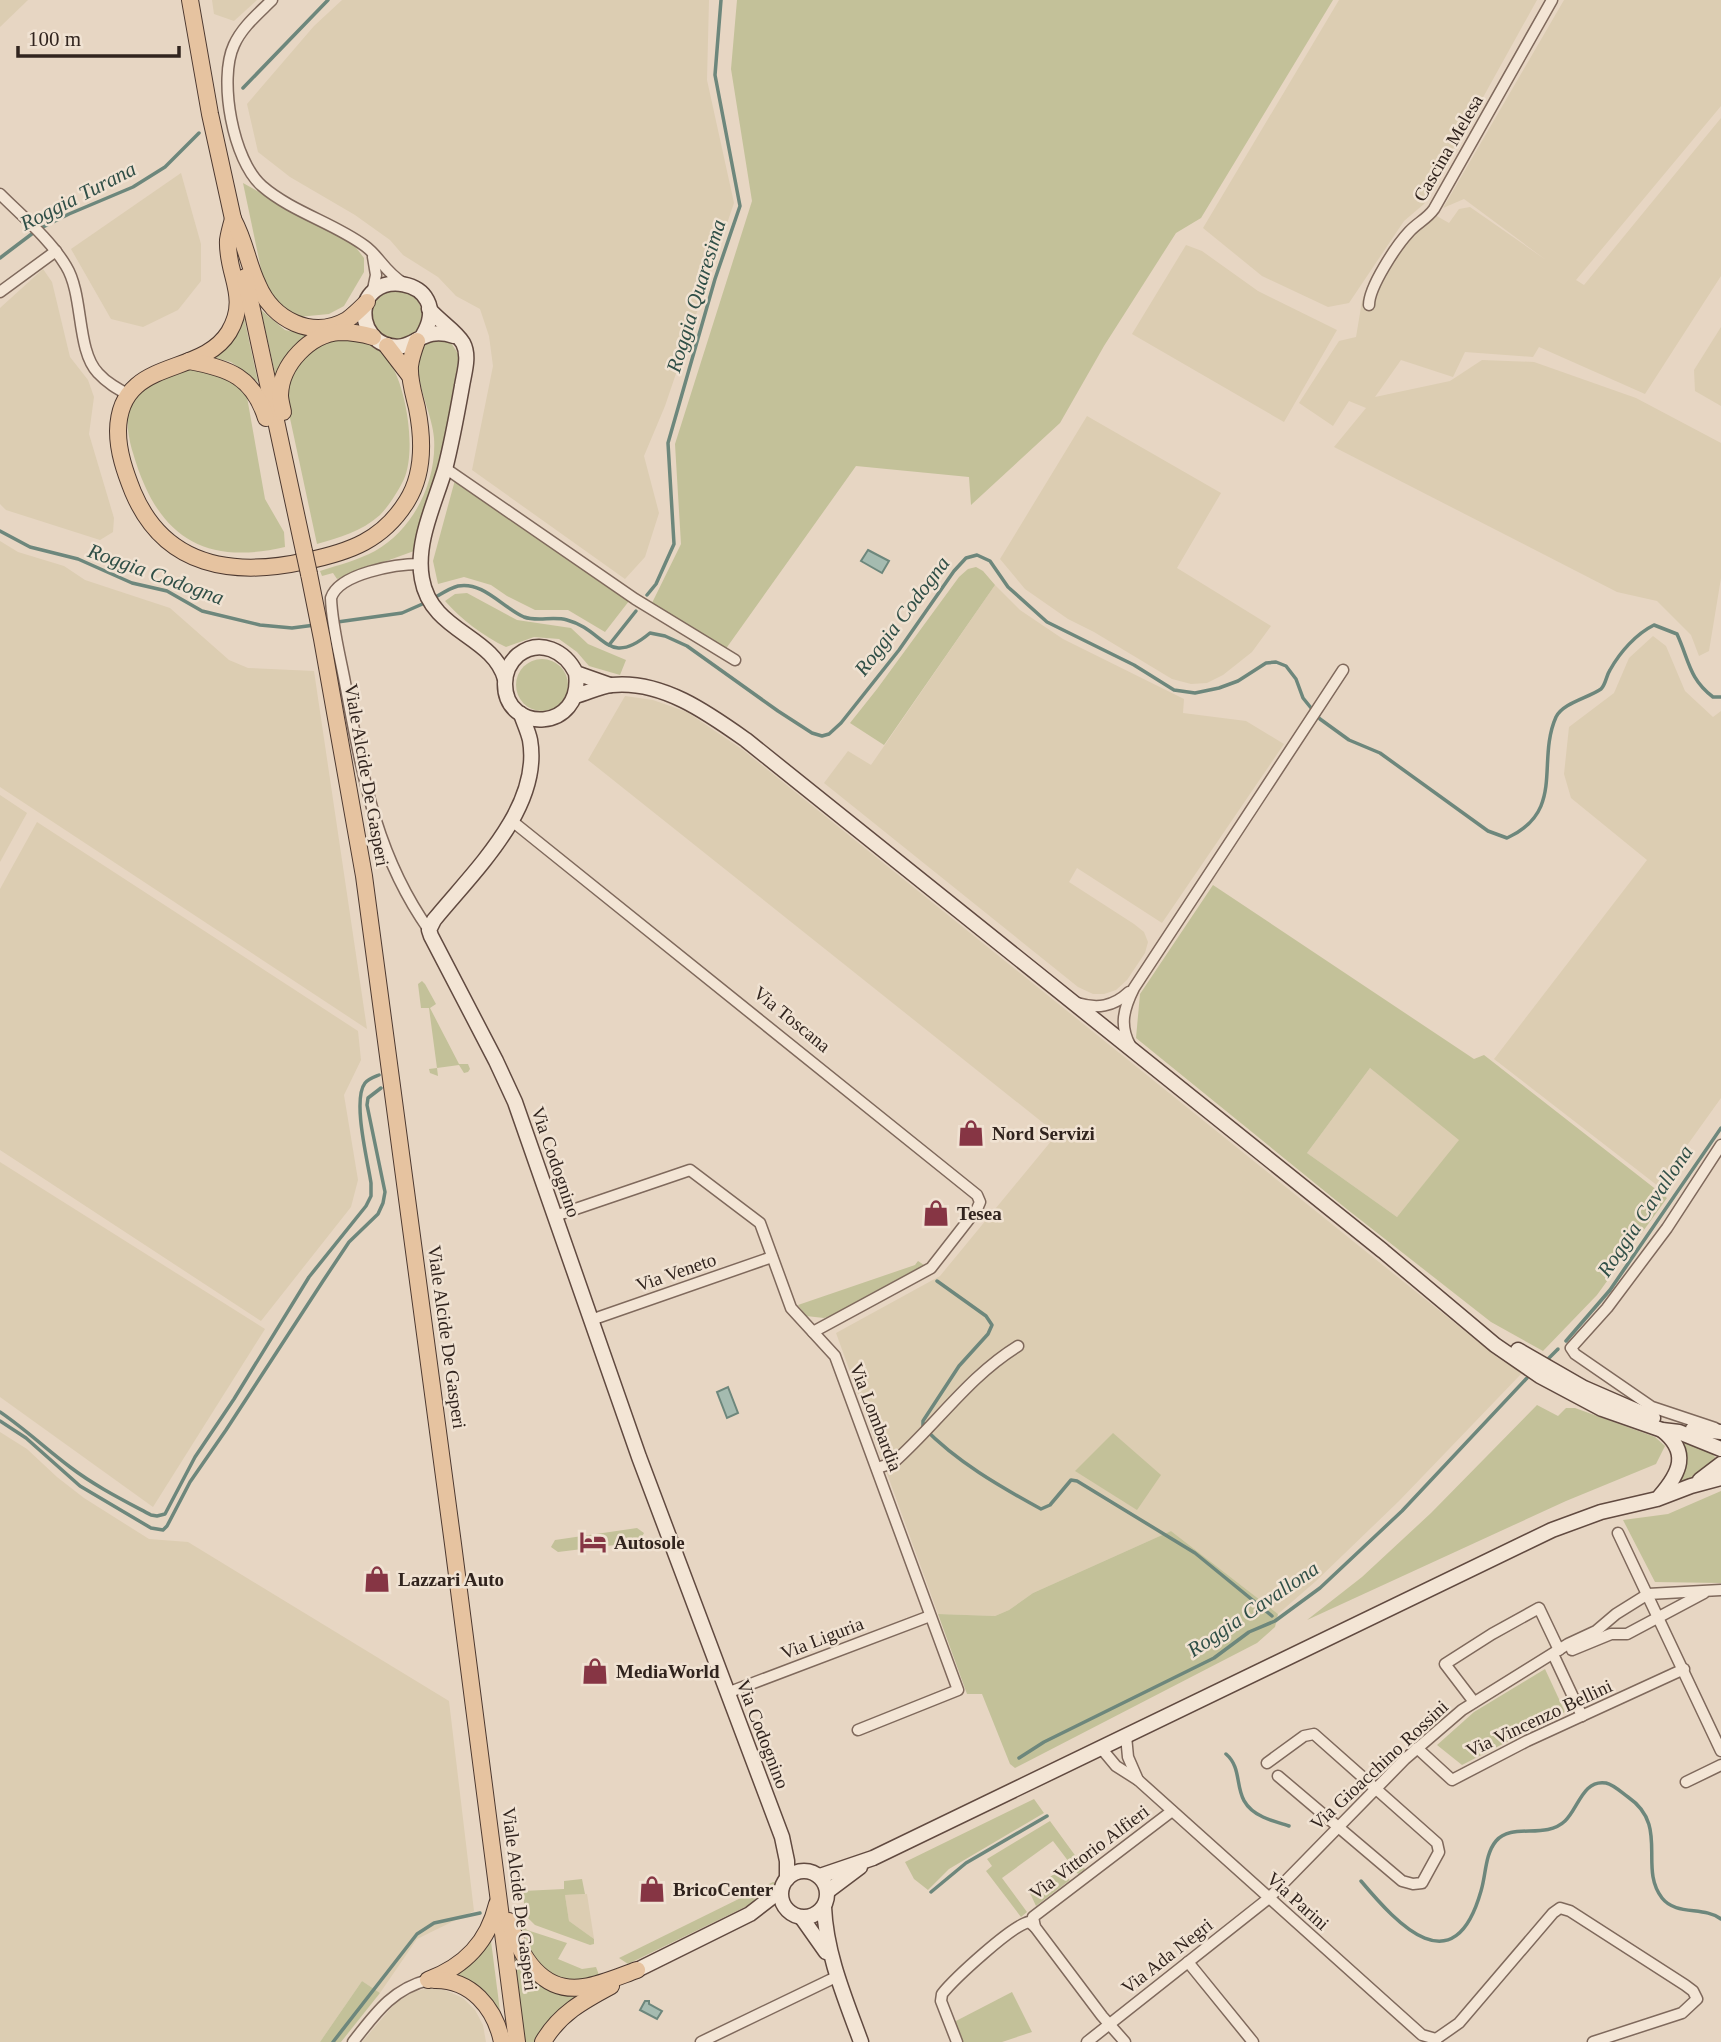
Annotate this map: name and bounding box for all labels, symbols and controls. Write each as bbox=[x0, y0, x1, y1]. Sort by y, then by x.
scale bar bbox=[18, 14, 178, 58]
text: 100 m bbox=[28, 27, 81, 51]
street label: Cascina Melesa bbox=[1409, 90, 1487, 205]
water label: Roggia Turana bbox=[15, 157, 140, 236]
water label: Roggia Quaresima bbox=[661, 217, 731, 376]
water label: Roggia Codogna bbox=[84, 538, 227, 610]
water label: Roggia Codogna bbox=[849, 552, 955, 681]
street label: Viale Alcide De Gasperi bbox=[341, 682, 393, 868]
street label: Via Toscana bbox=[749, 982, 835, 1057]
street label: Via Codognino bbox=[527, 1104, 585, 1220]
shop icon: Nord Servizi bbox=[956, 1118, 986, 1148]
place label: Nord Servizi bbox=[992, 1123, 1095, 1144]
water label: Roggia Cavallona bbox=[1592, 1141, 1698, 1282]
shop icon: Tesea bbox=[921, 1198, 951, 1228]
place label: Tesea bbox=[957, 1203, 1002, 1224]
street label: Viale Alcide De Gasperi bbox=[424, 1244, 470, 1430]
street label: Via Veneto bbox=[633, 1248, 719, 1296]
street label: Via Lombardia bbox=[846, 1360, 907, 1475]
hotel icon: Autosole bbox=[578, 1527, 608, 1557]
place label: Autosole bbox=[614, 1532, 685, 1553]
water label: Roggia Cavallona bbox=[1182, 1556, 1323, 1662]
shop icon: Lazzari Auto bbox=[362, 1564, 392, 1594]
place label: Lazzari Auto bbox=[398, 1569, 504, 1590]
street label: Via Liguria bbox=[778, 1612, 867, 1663]
shop icon: MediaWorld bbox=[580, 1656, 610, 1686]
place label: MediaWorld bbox=[616, 1661, 720, 1682]
street label: Via Vincenzo Bellini bbox=[1463, 1675, 1615, 1761]
street label: Via Codognino bbox=[733, 1676, 793, 1792]
street label: Via Gioacchino Rossini bbox=[1306, 1696, 1452, 1834]
street label: Via Vittorio Alfieri bbox=[1025, 1800, 1153, 1904]
street label: Viale Alcide De Gasperi bbox=[498, 1806, 542, 1992]
street label: Via Parini bbox=[1263, 1868, 1333, 1934]
shop icon: BricoCenter bbox=[637, 1874, 667, 1904]
place label: BricoCenter bbox=[673, 1879, 774, 1900]
street label: Via Ada Negri bbox=[1117, 1914, 1217, 1998]

